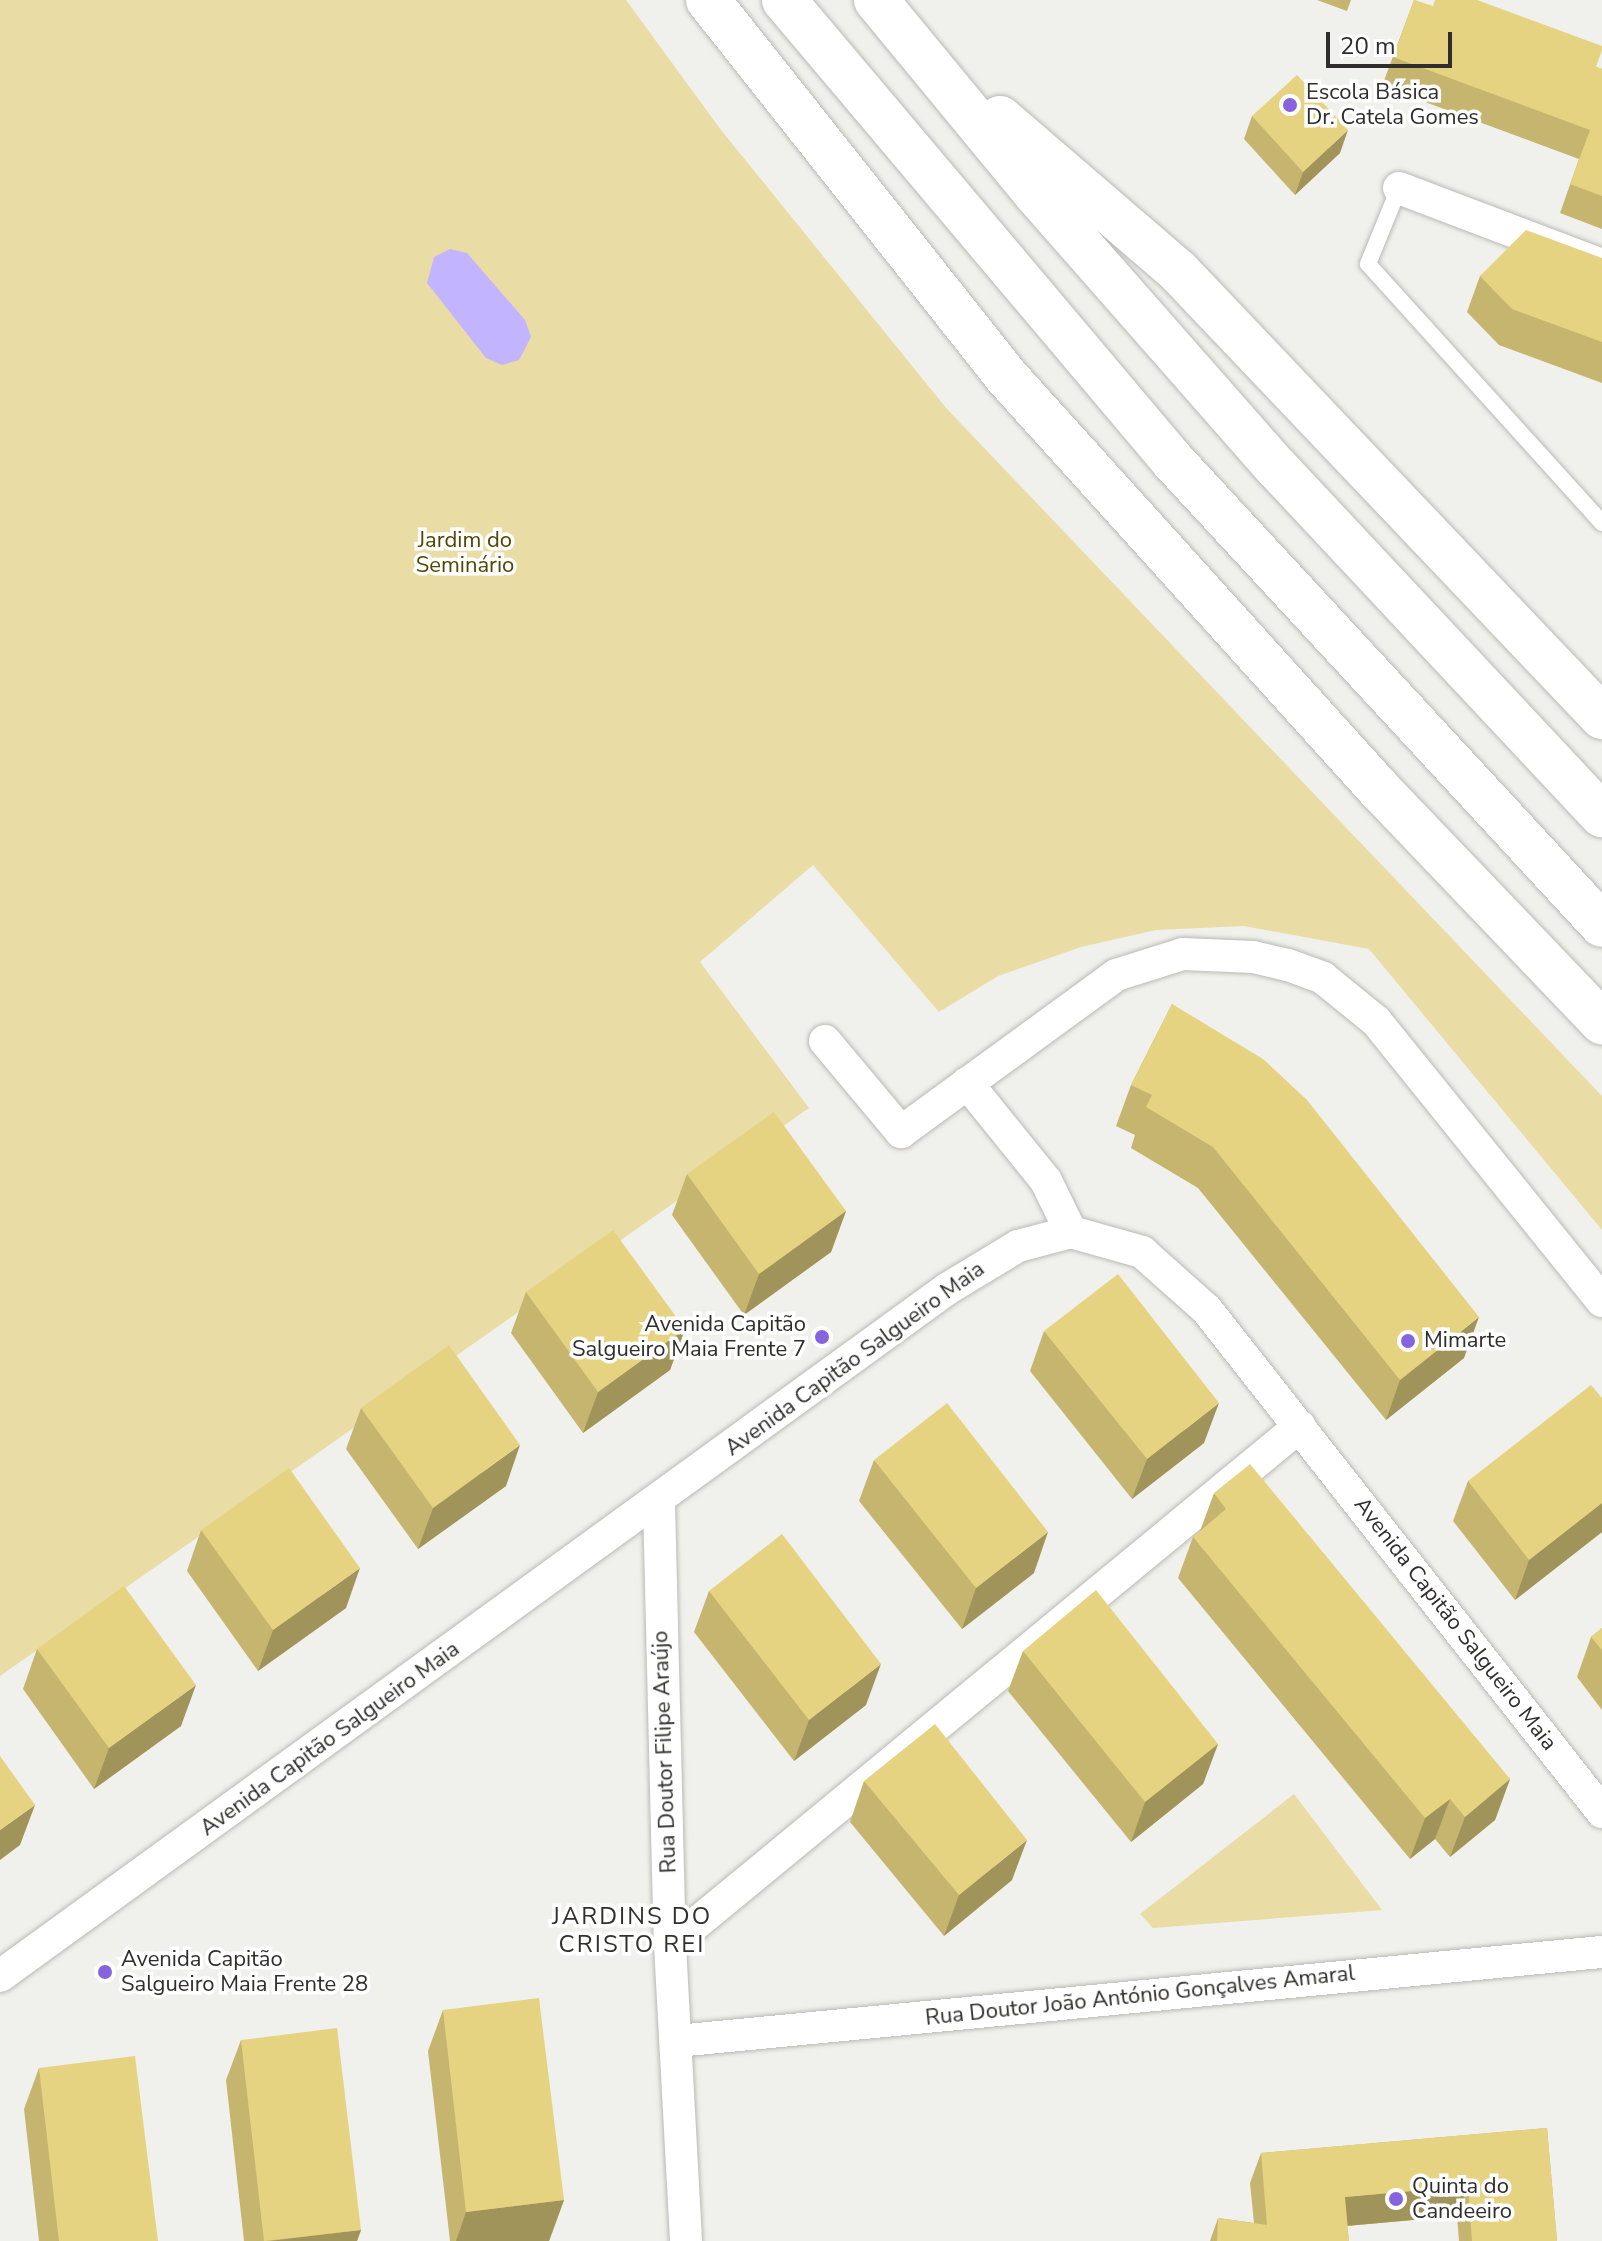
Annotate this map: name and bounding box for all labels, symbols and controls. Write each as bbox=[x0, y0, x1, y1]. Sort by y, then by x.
scale bar bbox=[1330, 16, 1456, 66]
text: 20 m bbox=[1340, 30, 1396, 62]
place label: Escola Básica Dr. Catela Gomes bbox=[1306, 79, 1479, 130]
marker: Escola Básica Dr. Catela Gomes bbox=[1281, 96, 1299, 114]
park label: Jardim do Seminário bbox=[416, 527, 514, 578]
street label: Avenida Capitão Salgueiro Maia bbox=[720, 1256, 990, 1462]
place label: Avenida Capitão Salgueiro Maia Frente 7 bbox=[572, 1311, 806, 1362]
marker: Avenida Capitão Salgueiro Maia Frente 7 bbox=[813, 1328, 831, 1346]
place label: Mimarte bbox=[1424, 1328, 1506, 1354]
marker: Mimarte bbox=[1399, 1332, 1417, 1350]
street label: Avenida Capitão Salgueiro Maia bbox=[1348, 1492, 1562, 1756]
street label: Rua Doutor Filipe Araújo bbox=[648, 1630, 682, 1874]
street label: Avenida Capitão Salgueiro Maia bbox=[195, 1636, 465, 1842]
district label: JARDINS DO CRISTO REI bbox=[552, 1903, 712, 1959]
place label: Avenida Capitão Salgueiro Maia Frente 28 bbox=[121, 1946, 368, 1998]
street label: Rua Doutor João António Gonçalves Amaral bbox=[924, 1960, 1356, 2032]
marker: Avenida Capitão Salgueiro Maia Frente 28 bbox=[96, 1963, 114, 1981]
place label: Quinta do Candeeiro bbox=[1412, 2173, 1512, 2224]
marker: Quinta do Candeeiro bbox=[1387, 2190, 1405, 2208]

